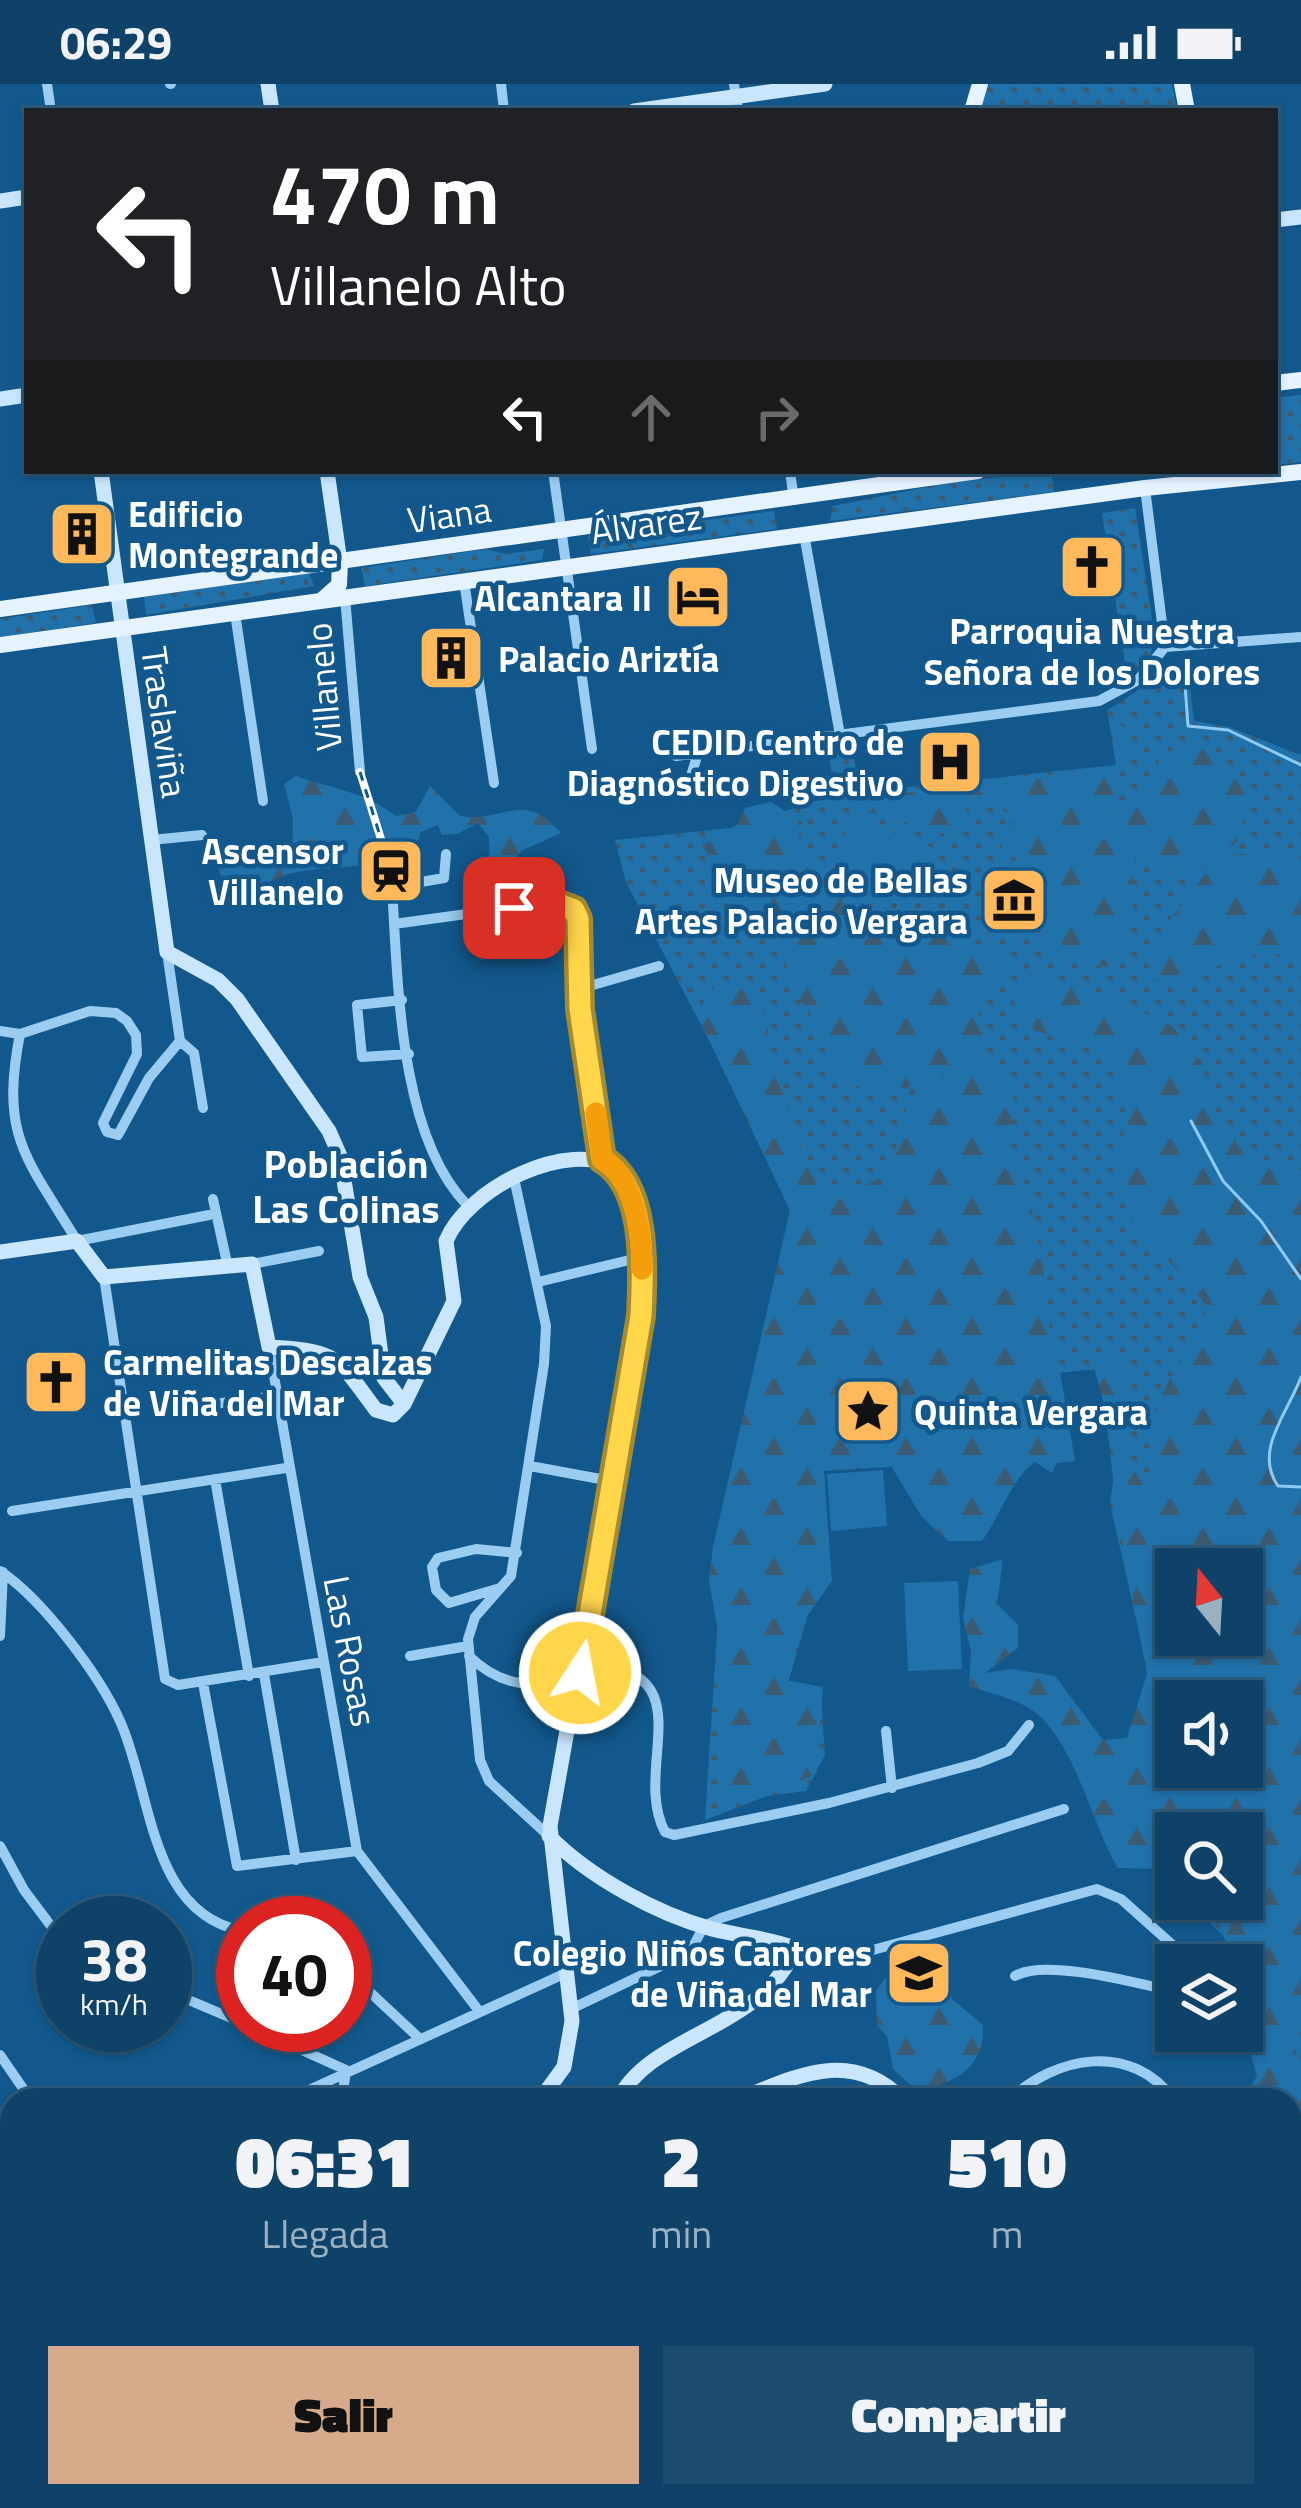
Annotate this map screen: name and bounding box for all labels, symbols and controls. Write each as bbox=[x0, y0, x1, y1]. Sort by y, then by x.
text: 06:29 bbox=[60, 8, 172, 76]
text: 470 m bbox=[270, 129, 500, 257]
icon: left bbox=[72, 156, 228, 312]
text: Villanelo Alto bbox=[270, 244, 567, 326]
icon: left bbox=[492, 384, 558, 450]
icon: ahead bbox=[618, 384, 684, 450]
icon: right bbox=[744, 384, 810, 450]
street label: Viana bbox=[403, 481, 495, 547]
place label: Edificio Montegrande bbox=[128, 486, 338, 582]
street label: Álvarez bbox=[587, 488, 705, 558]
building icon: Edificio Montegrande bbox=[47, 499, 117, 569]
church icon: Parroquia Nuestra Señora de los Dolores bbox=[1057, 532, 1127, 602]
hotel icon: Alcantara II bbox=[663, 562, 733, 632]
place label: Alcantara II bbox=[474, 570, 652, 625]
place label: Parroquia Nuestra Señora de los Dolores bbox=[924, 603, 1260, 699]
street label: Villanelo bbox=[290, 621, 356, 753]
building icon: Palacio Ariztía bbox=[416, 623, 486, 693]
place label: Palacio Ariztía bbox=[498, 631, 719, 686]
street label: Traslaviña bbox=[127, 643, 203, 801]
place label: CEDID Centro de Diagnóstico Digestivo bbox=[567, 714, 904, 810]
hospital icon: CEDID Centro de Diagnóstico Digestivo bbox=[915, 727, 985, 797]
place label: Ascensor Villanelo bbox=[202, 823, 344, 919]
station icon: Ascensor Villanelo bbox=[356, 836, 426, 906]
place label: Museo de Bellas Artes Palacio Vergara bbox=[635, 852, 968, 948]
pin bbox=[463, 857, 565, 959]
museum icon: Museo de Bellas Artes Palacio Vergara bbox=[979, 865, 1049, 935]
icon: arrive bbox=[481, 875, 547, 941]
district label: Población Las Colinas bbox=[252, 1134, 440, 1238]
place label: Carmelitas Descalzas de Viña del Mar bbox=[103, 1334, 433, 1430]
church icon: Carmelitas Descalzas de Viña del Mar bbox=[21, 1347, 91, 1417]
place icon: Quinta Vergara bbox=[833, 1376, 903, 1446]
place label: Quinta Vergara bbox=[914, 1384, 1148, 1439]
north arrow bbox=[1155, 1548, 1263, 1656]
map controls bbox=[1155, 1548, 1263, 2052]
street label: Las Rosas bbox=[309, 1571, 393, 1731]
position arrow bbox=[517, 1610, 643, 1736]
button: sound bbox=[1155, 1680, 1263, 1788]
button: search bbox=[1155, 1812, 1263, 1920]
speed limit sign: 40 bbox=[216, 1896, 372, 2052]
text: 38 bbox=[80, 1913, 148, 2004]
place label: Colegio Niños Cantores de Viña del Mar bbox=[513, 1925, 872, 2021]
school or university icon: Colegio Niños Cantores de Viña del Mar bbox=[884, 1938, 954, 2008]
button: layers bbox=[1155, 1944, 1263, 2052]
text: km/h bbox=[80, 1981, 148, 2027]
text: 06:31 bbox=[235, 2105, 415, 2215]
text: 2 bbox=[661, 2105, 701, 2215]
text: 510 bbox=[948, 2105, 1067, 2215]
text: Llegada bbox=[261, 2204, 389, 2263]
text: min bbox=[650, 2204, 712, 2263]
text: m bbox=[991, 2204, 1023, 2263]
button: Salir bbox=[48, 2346, 639, 2484]
button: Compartir bbox=[663, 2346, 1254, 2484]

